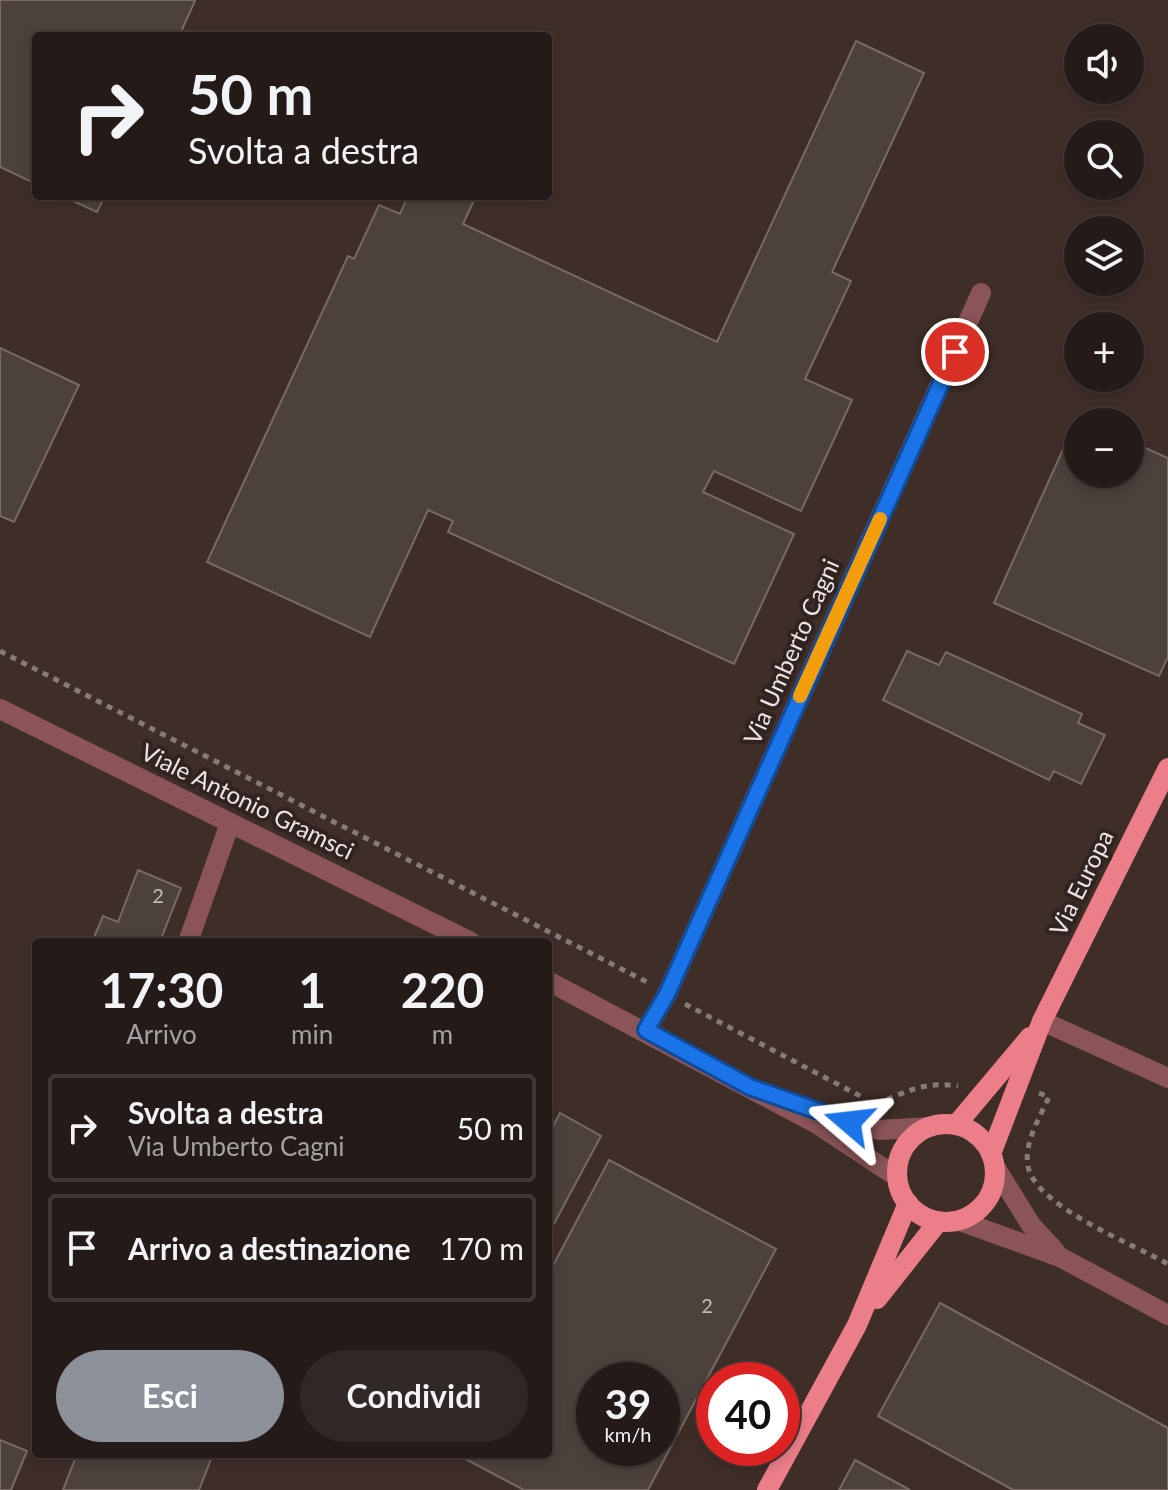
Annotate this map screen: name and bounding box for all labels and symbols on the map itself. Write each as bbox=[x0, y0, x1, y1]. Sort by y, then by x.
pin bbox=[921, 318, 989, 386]
street label: Via Umberto Cagni bbox=[737, 554, 845, 749]
street label: Viale Antonio Gramsci bbox=[136, 736, 359, 865]
street label: Via Europa bbox=[1043, 825, 1119, 940]
house number: 2 bbox=[152, 883, 164, 907]
position arrow bbox=[807, 1080, 891, 1164]
house number: 2 bbox=[701, 1293, 713, 1317]
speed limit sign: 40 bbox=[696, 1362, 800, 1466]

